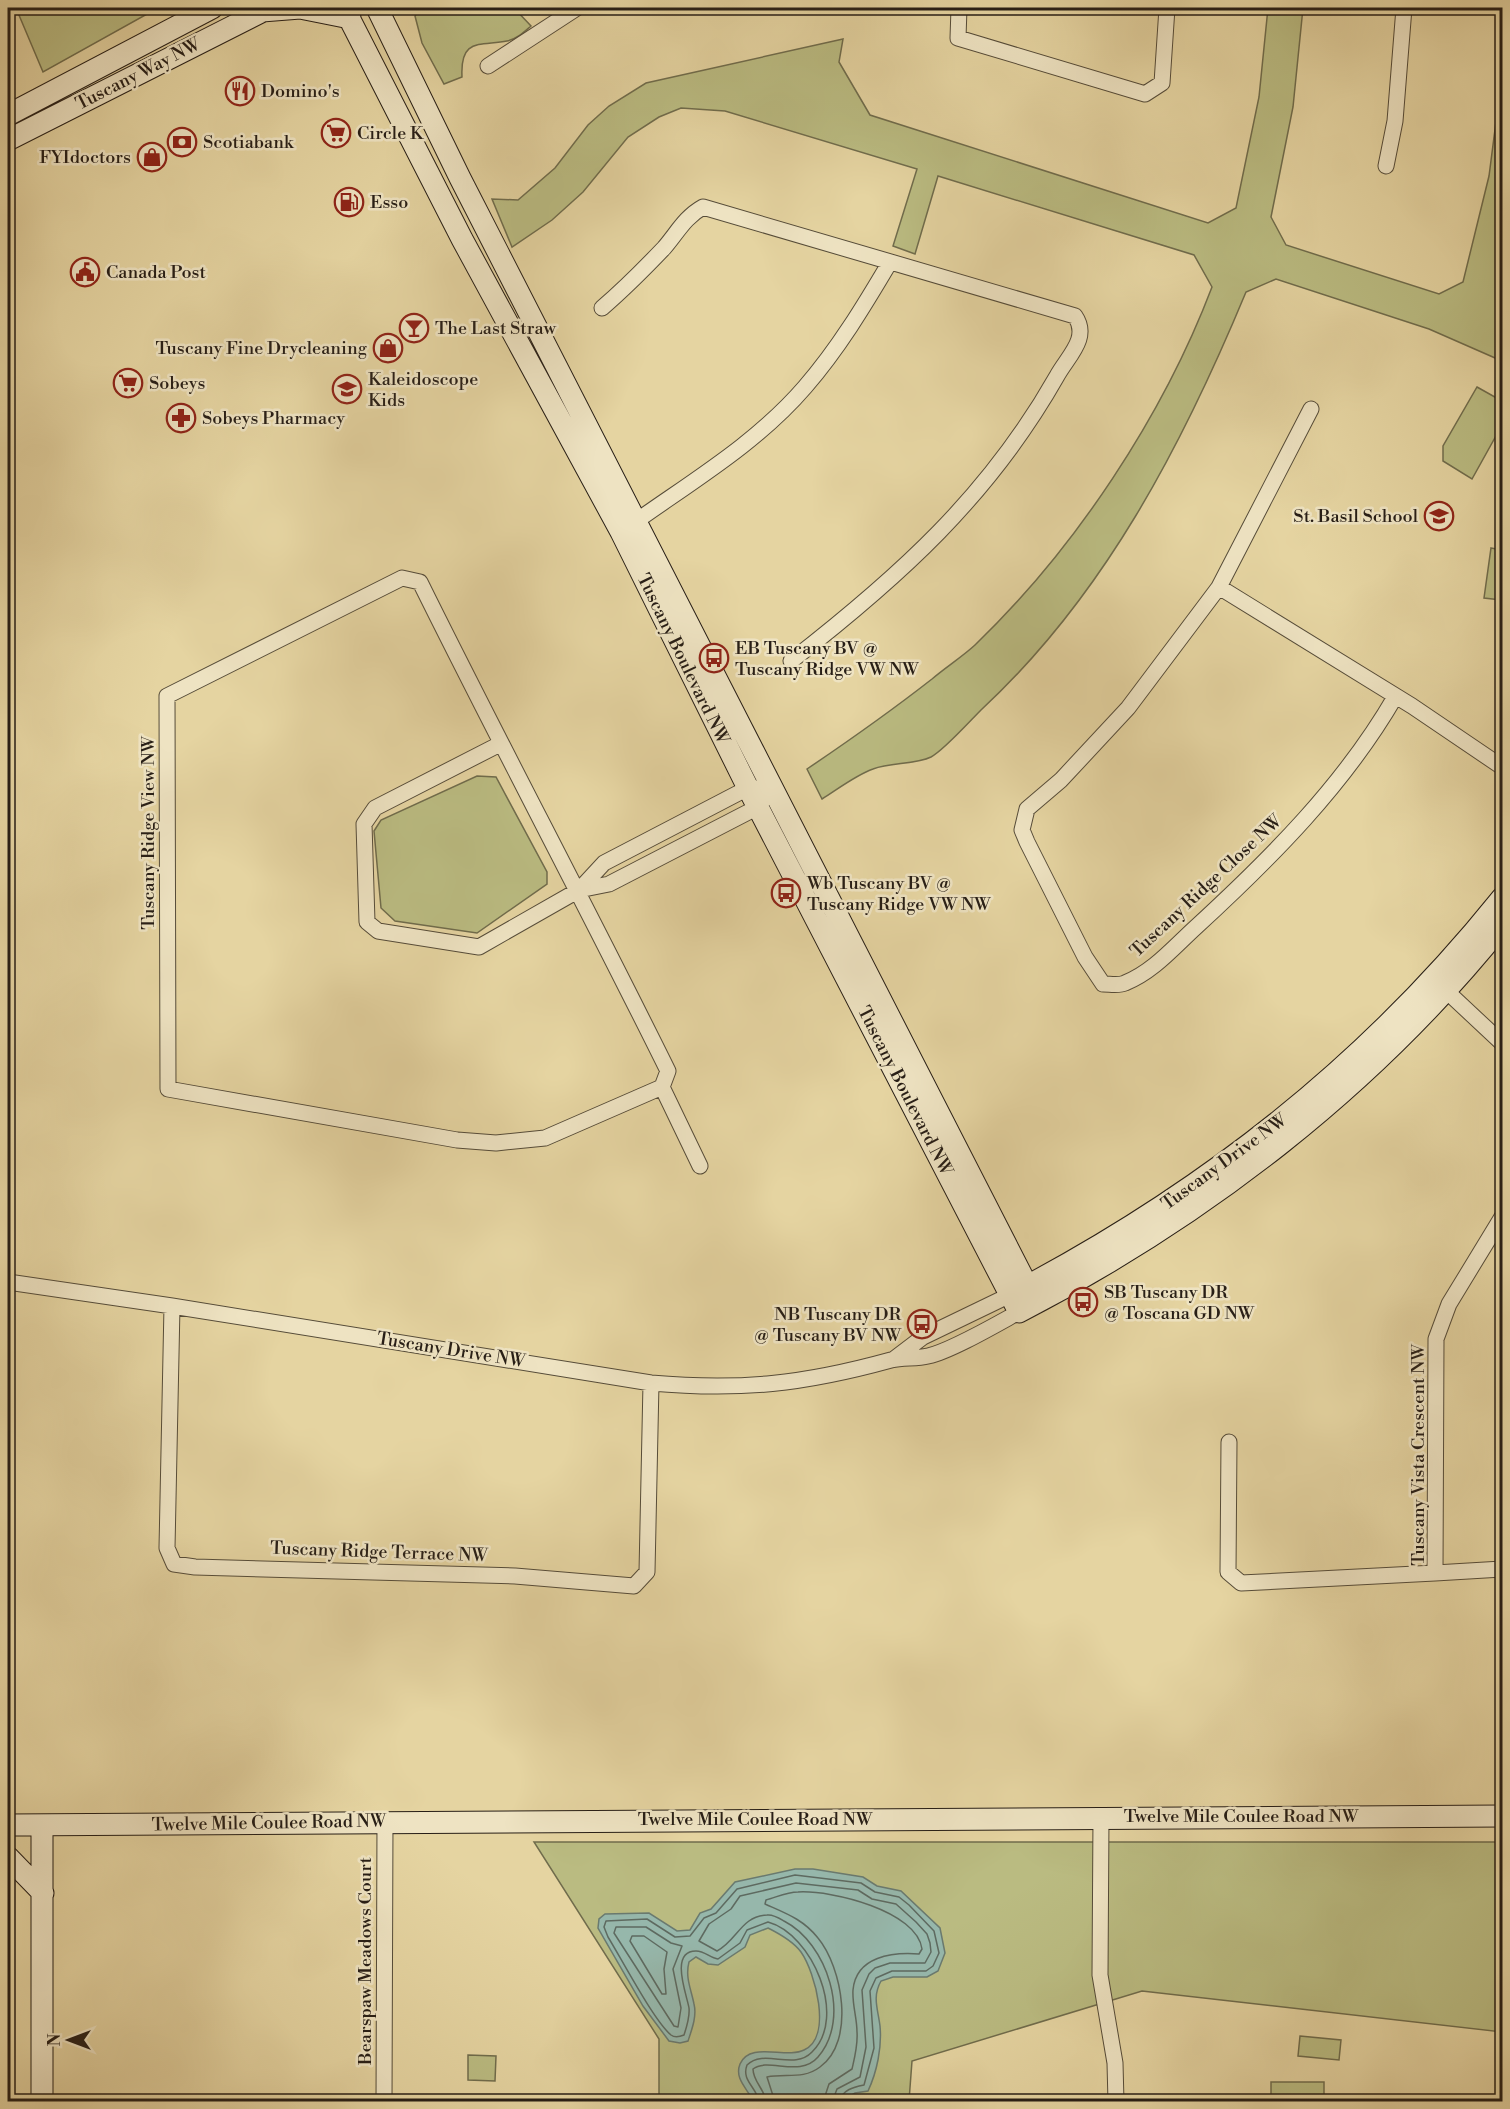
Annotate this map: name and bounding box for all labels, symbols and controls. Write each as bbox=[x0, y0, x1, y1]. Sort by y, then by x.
street label: Tuscany Way NW bbox=[72, 32, 205, 115]
restaurant icon: Domino's bbox=[224, 75, 256, 107]
place label: Domino's bbox=[261, 80, 340, 103]
supermarket icon: Circle K bbox=[320, 117, 352, 149]
place label: Circle K bbox=[357, 122, 425, 145]
bank icon: Scotiabank bbox=[166, 126, 198, 158]
place label: Scotiabank bbox=[203, 131, 295, 154]
shop icon: FYIdoctors bbox=[136, 141, 168, 173]
place label: FYIdoctors bbox=[39, 146, 131, 169]
fuel station icon: Esso bbox=[333, 186, 365, 218]
place label: Esso bbox=[370, 191, 408, 214]
public building icon: Canada Post bbox=[69, 256, 101, 288]
place label: Canada Post bbox=[106, 261, 207, 284]
bar icon: The Last Straw bbox=[398, 312, 430, 344]
place label: The Last Straw bbox=[435, 317, 556, 340]
shop icon: Tuscany Fine Drycleaning bbox=[372, 332, 404, 364]
place label: Tuscany Fine Drycleaning bbox=[155, 337, 368, 360]
supermarket icon: Sobeys bbox=[112, 367, 144, 399]
place label: Kaleidoscope Kids bbox=[368, 368, 478, 412]
place label: Sobeys bbox=[149, 372, 205, 395]
school or university icon: Kaleidoscope Kids bbox=[331, 373, 363, 405]
pharmacy icon: Sobeys Pharmacy bbox=[165, 402, 197, 434]
place label: Sobeys Pharmacy bbox=[202, 407, 345, 430]
school or university icon: St. Basil School bbox=[1423, 500, 1455, 532]
place label: St. Basil School bbox=[1293, 505, 1419, 528]
street label: Tuscany Boulevard NW bbox=[632, 570, 735, 749]
place label: EB Tuscany BV @ Tuscany Ridge VW NW bbox=[735, 637, 919, 681]
bus stop icon: EB Tuscany BV @ Tuscany Ridge VW NW bbox=[698, 642, 730, 674]
street label: Tuscany Ridge View NW bbox=[137, 735, 160, 930]
street label: Tuscany Ridge Close NW bbox=[1125, 809, 1287, 962]
place label: Wb Tuscany BV @ Tuscany Ridge VW NW bbox=[806, 872, 991, 916]
bus stop icon: Wb Tuscany BV @ Tuscany Ridge VW NW bbox=[770, 877, 802, 909]
street label: Tuscany Boulevard NW bbox=[852, 1002, 958, 1180]
street label: Tuscany Drive NW bbox=[1157, 1108, 1292, 1215]
place label: SB Tuscany DR @ Toscana GD NW bbox=[1104, 1281, 1255, 1325]
bus stop icon: SB Tuscany DR @ Toscana GD NW bbox=[1067, 1286, 1099, 1318]
place label: NB Tuscany DR @ Tuscany BV NW bbox=[754, 1303, 902, 1347]
bus stop icon: NB Tuscany DR @ Tuscany BV NW bbox=[906, 1308, 938, 1340]
street label: Tuscany Drive NW bbox=[375, 1327, 527, 1373]
street label: Tuscany Vista Crescent NW bbox=[1407, 1344, 1430, 1566]
street label: Tuscany Ridge Terrace NW bbox=[270, 1537, 489, 1567]
street label: Twelve Mile Coulee Road NW bbox=[1124, 1805, 1359, 1828]
street label: Twelve Mile Coulee Road NW bbox=[638, 1808, 873, 1831]
street label: Twelve Mile Coulee Road NW bbox=[152, 1809, 387, 1837]
street label: Bearspaw Meadows Court bbox=[354, 1856, 377, 2066]
north arrow bbox=[39, 2010, 99, 2070]
text: N bbox=[45, 2033, 65, 2046]

